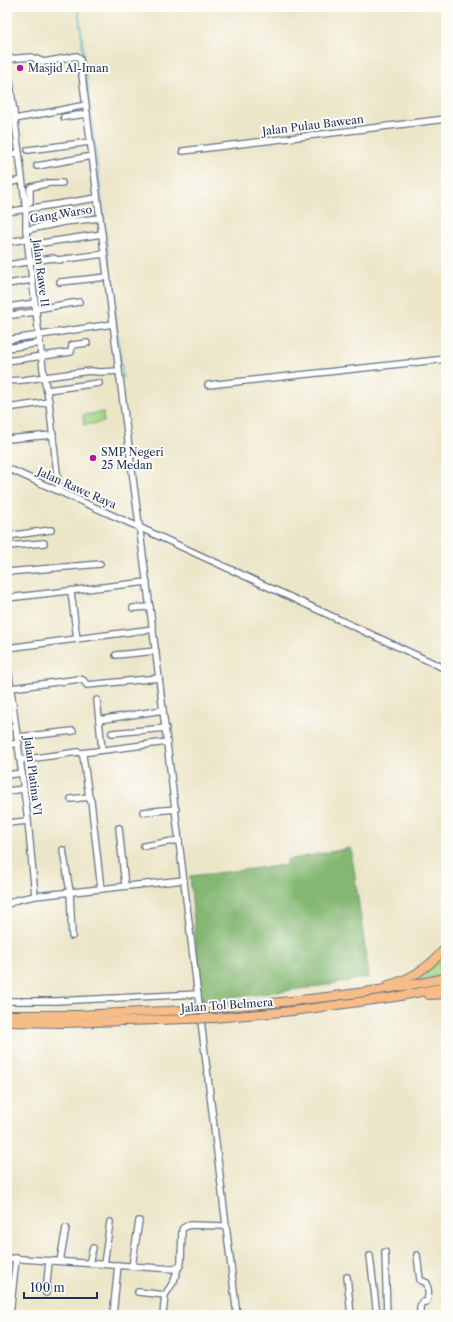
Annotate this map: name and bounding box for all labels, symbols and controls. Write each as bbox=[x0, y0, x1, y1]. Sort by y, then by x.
place label: Masjid Al-Iman bbox=[28, 61, 109, 75]
marker: Masjid Al-Iman bbox=[15, 63, 25, 73]
street label: Jalan Pulau Bawean bbox=[259, 112, 365, 138]
street label: Gang Warso bbox=[29, 202, 93, 226]
street label: Jalan Rawe II bbox=[30, 236, 52, 308]
place label: SMP Negeri 25 Medan bbox=[101, 445, 164, 472]
marker: SMP Negeri 25 Medan bbox=[88, 453, 98, 463]
street label: Jalan Rawe Raya bbox=[33, 463, 119, 512]
street label: Jalan Platina VI bbox=[21, 734, 45, 816]
street label: Jalan Tol Belmera bbox=[179, 995, 274, 1015]
scale bar bbox=[24, 1274, 97, 1300]
text: 100 m bbox=[30, 1280, 65, 1295]

